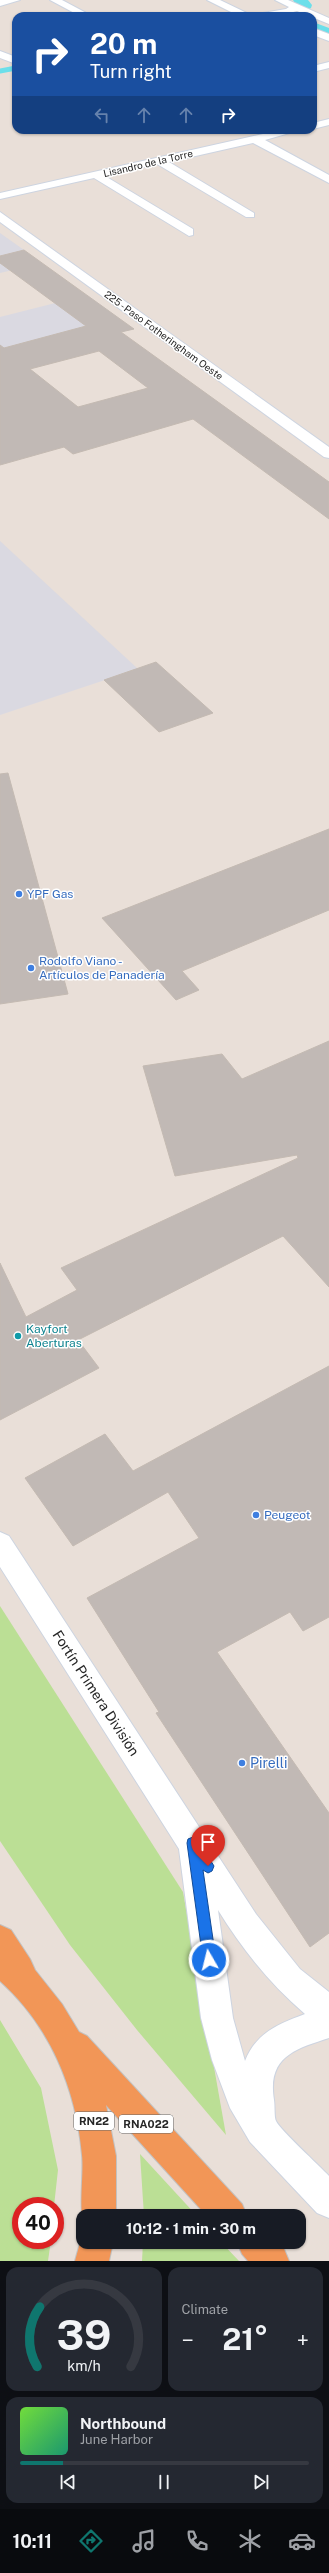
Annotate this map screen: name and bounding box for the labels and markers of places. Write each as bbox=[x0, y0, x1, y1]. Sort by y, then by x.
place label: YPF Gas bbox=[27, 887, 73, 901]
marker: YPF Gas bbox=[14, 889, 24, 899]
place label: Rodolfo Viano - Artículos de Panadería bbox=[39, 954, 165, 982]
marker: Rodolfo Viano - Artículos de Panadería bbox=[26, 963, 36, 973]
place label: Kayfort Aberturas bbox=[26, 1322, 82, 1350]
marker: Kayfort Aberturas bbox=[13, 1331, 23, 1341]
place label: Peugeot bbox=[264, 1508, 311, 1522]
marker: Peugeot bbox=[251, 1510, 261, 1520]
place label: Pirelli bbox=[250, 1755, 287, 1771]
marker: Pirelli bbox=[237, 1758, 247, 1768]
pin bbox=[191, 1825, 225, 1866]

